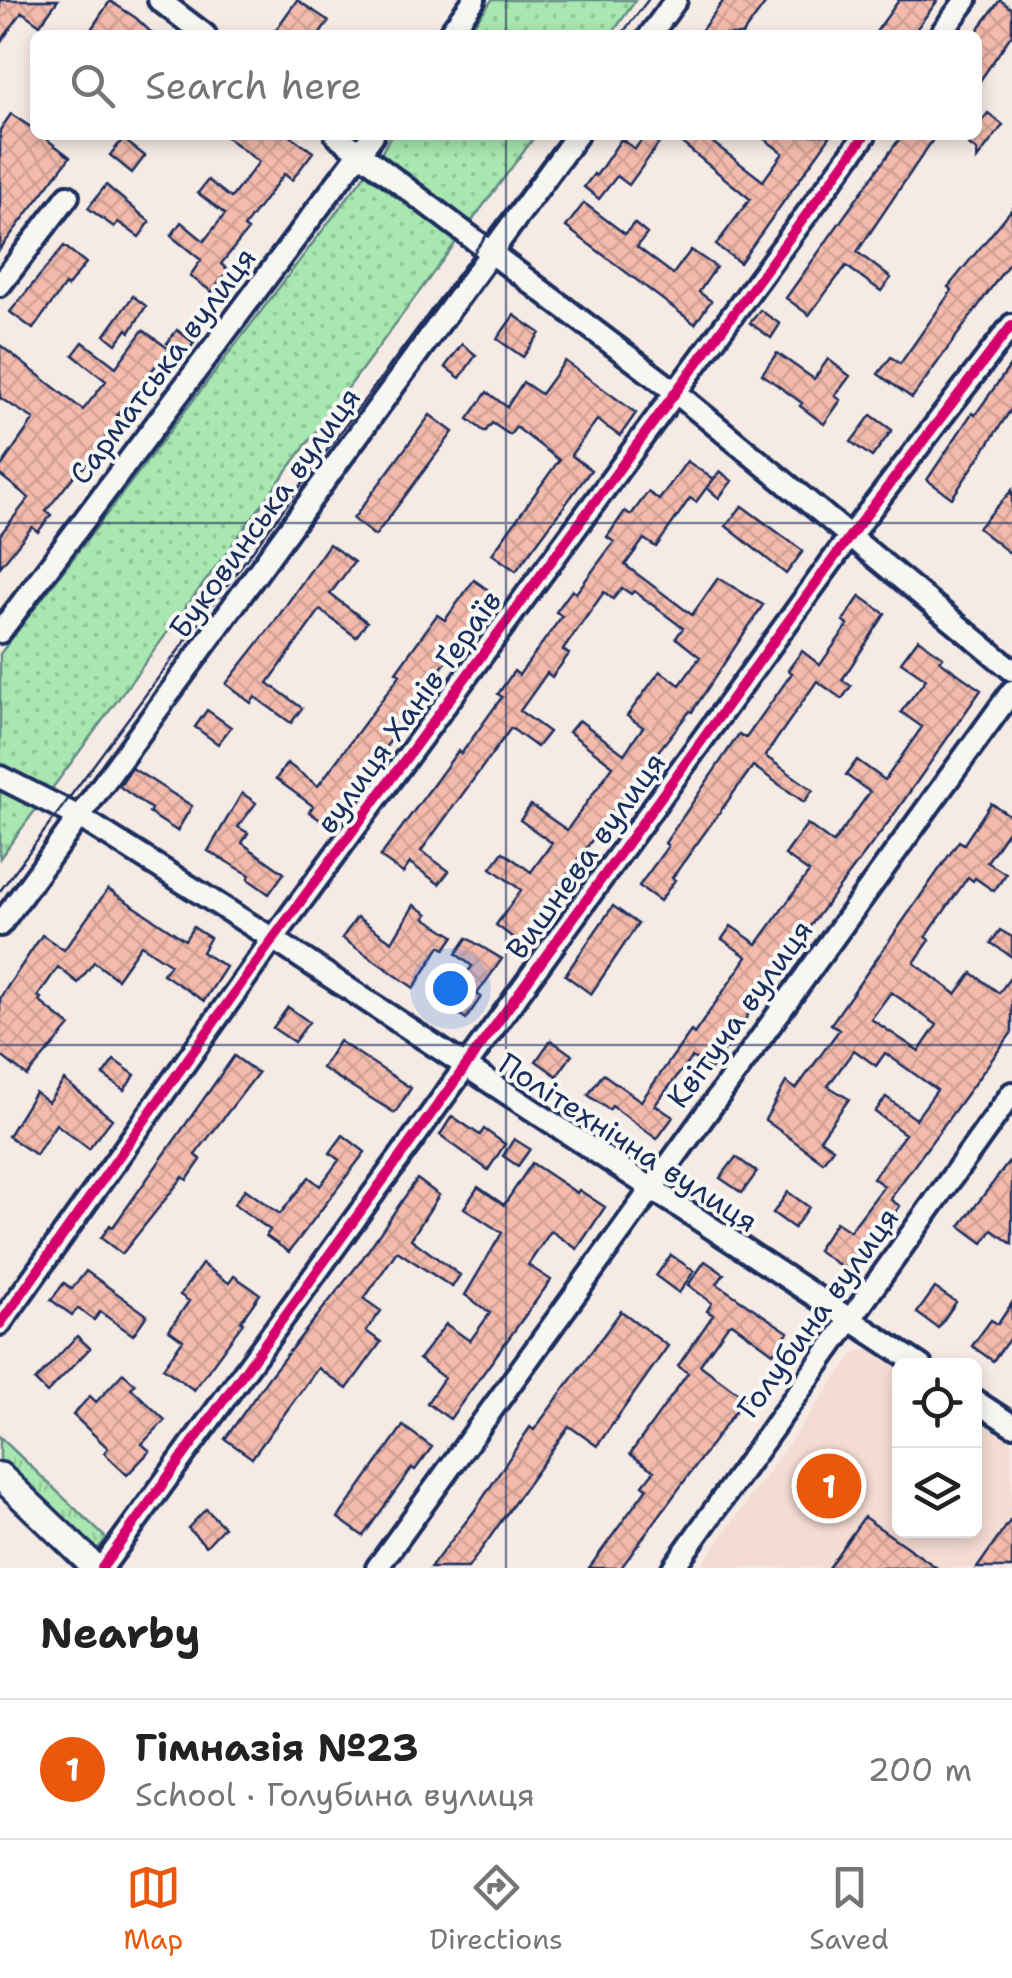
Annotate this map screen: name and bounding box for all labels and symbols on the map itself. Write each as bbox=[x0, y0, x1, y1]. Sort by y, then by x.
street label: Сарматська вулиця bbox=[60, 239, 265, 493]
street label: Буковинська вулиця bbox=[159, 379, 370, 647]
street label: вулиця Ханів Ґераїв bbox=[306, 582, 511, 842]
street label: Вишнева вулиця bbox=[496, 744, 675, 968]
street label: Квітуча вулиця bbox=[657, 911, 822, 1116]
your location bbox=[425, 963, 476, 1014]
street label: Політехнічна вулиця bbox=[491, 1043, 766, 1242]
street label: Голубина вулиця bbox=[727, 1199, 908, 1426]
pin: 1 bbox=[796, 1448, 862, 1524]

